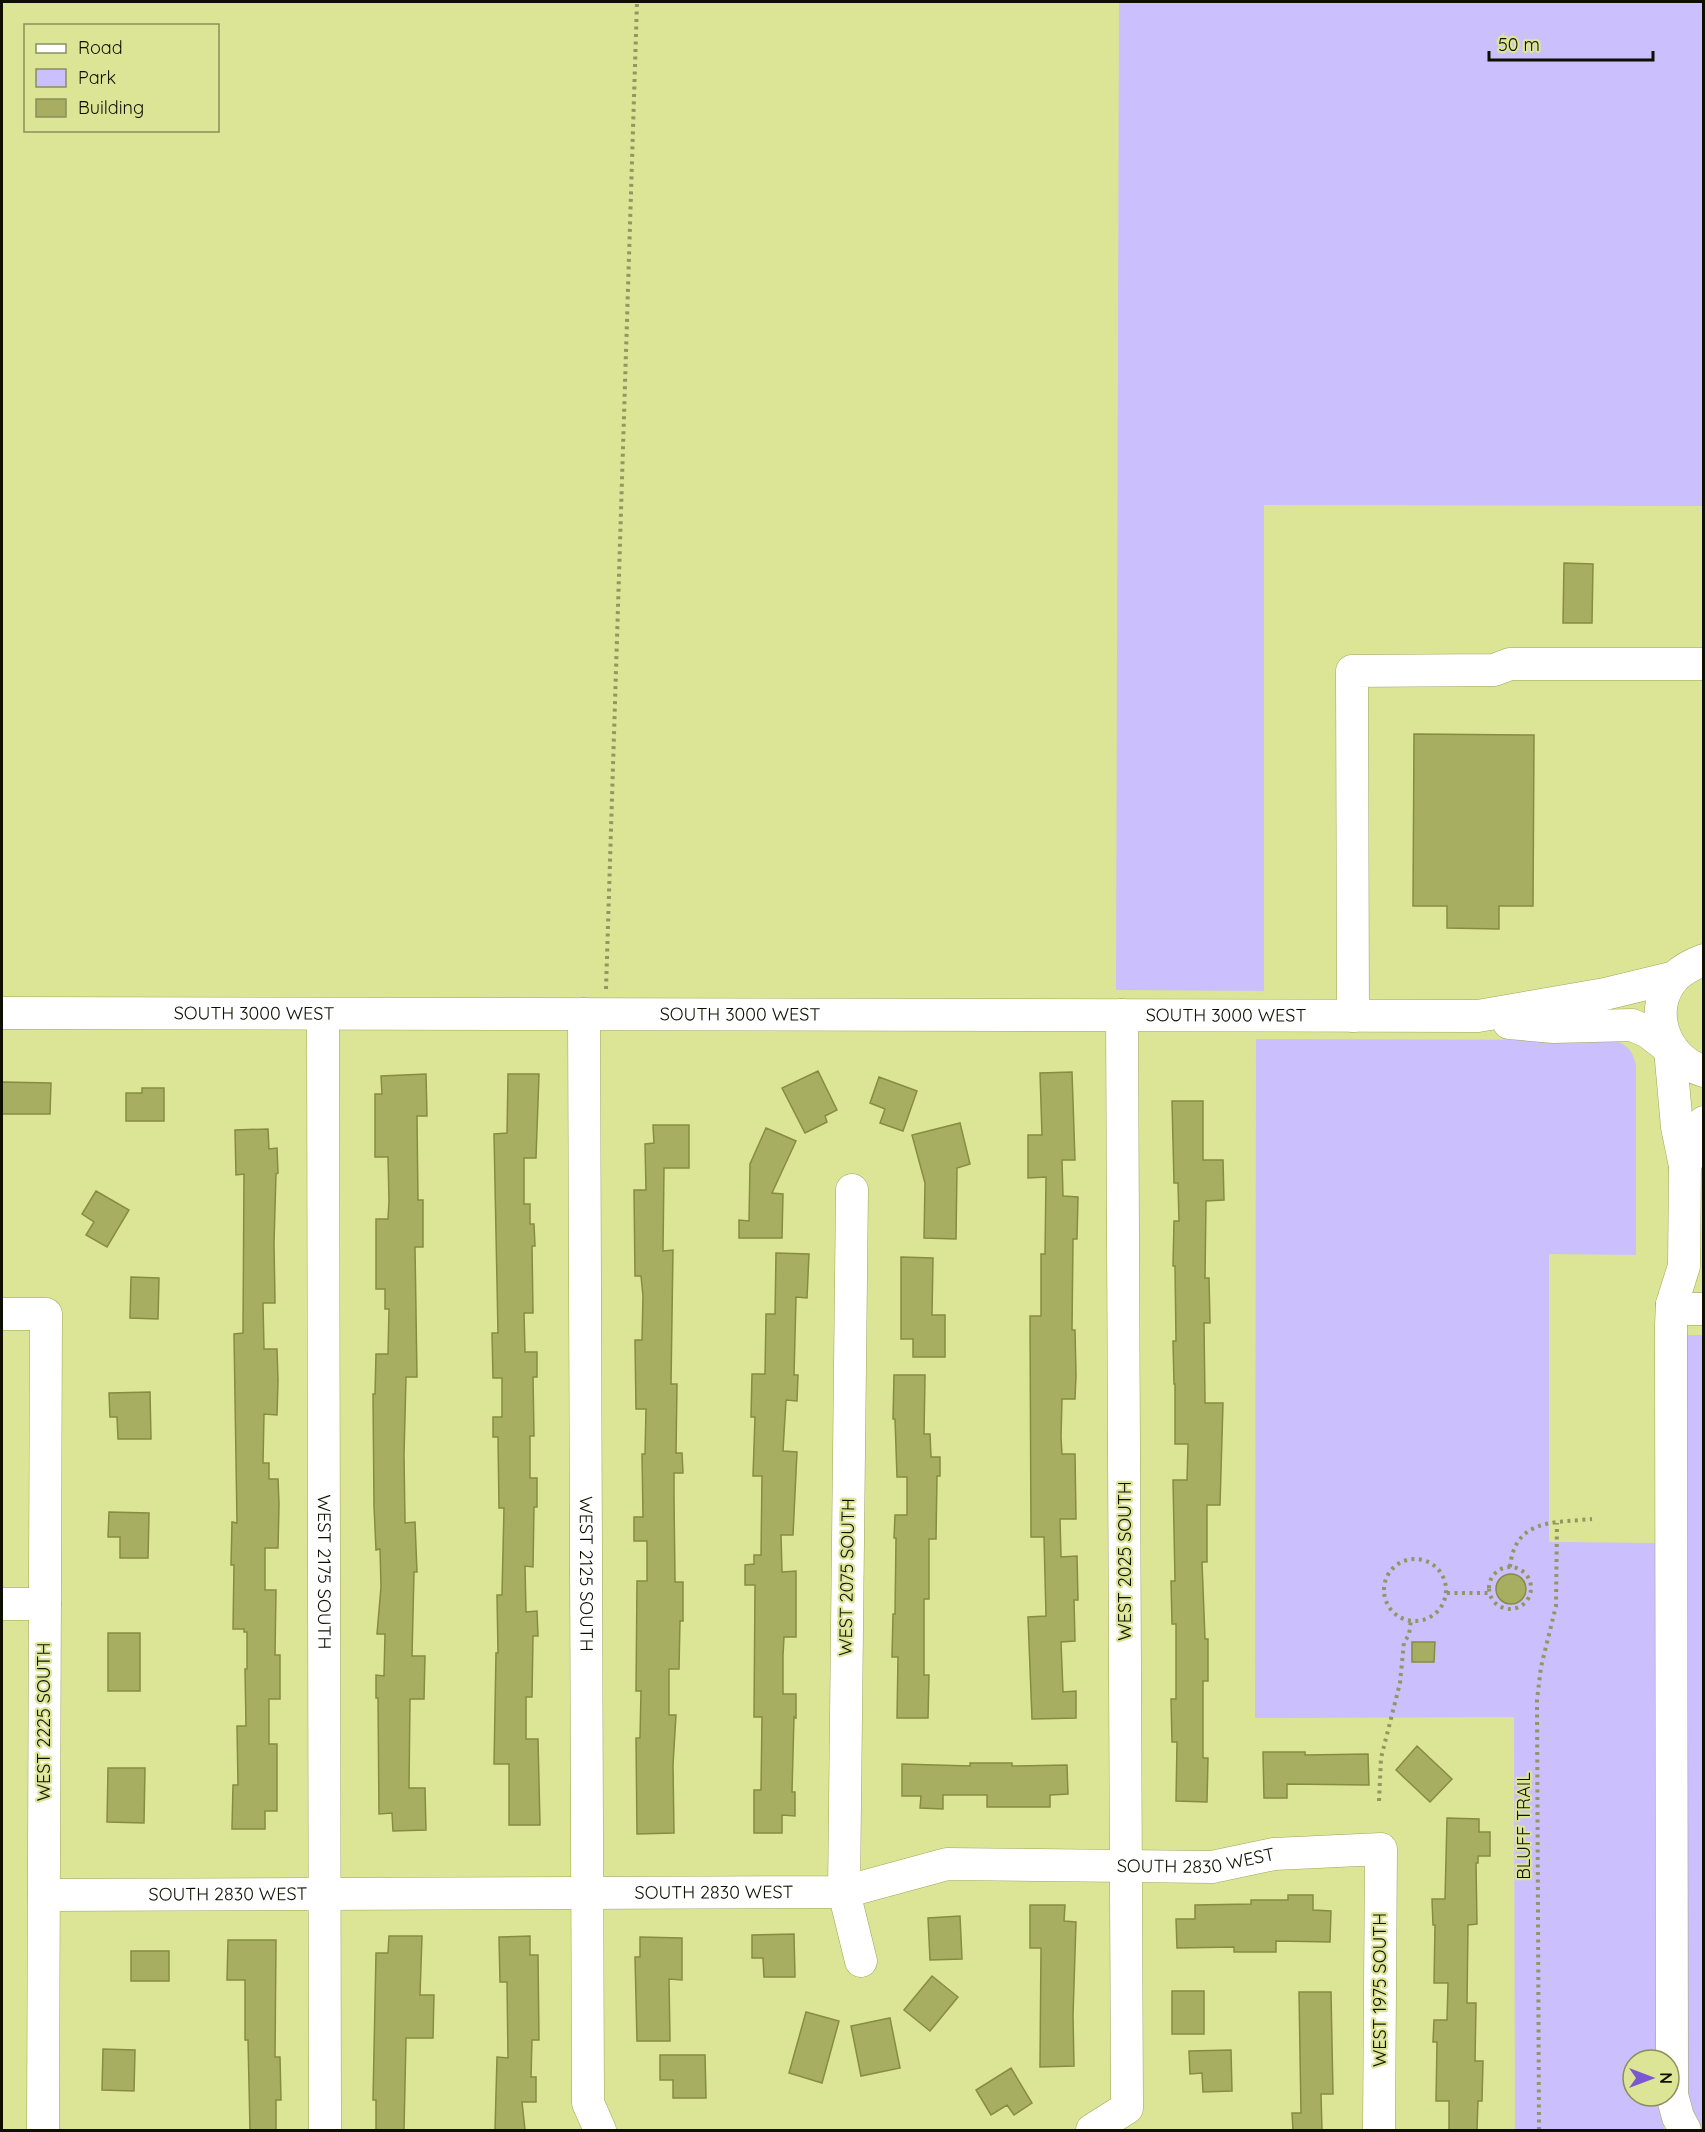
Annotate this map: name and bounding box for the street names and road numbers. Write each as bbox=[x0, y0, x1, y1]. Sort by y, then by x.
street label: SOUTH 3000 WEST bbox=[174, 1001, 334, 1025]
street label: SOUTH 3000 WEST bbox=[660, 1002, 820, 1026]
street label: SOUTH 3000 WEST bbox=[1146, 1003, 1306, 1027]
street label: WEST 2025 SOUTH bbox=[1113, 1481, 1136, 1641]
street label: WEST 2175 SOUTH bbox=[313, 1495, 336, 1649]
street label: WEST 2125 SOUTH bbox=[575, 1496, 598, 1652]
street label: WEST 2075 SOUTH bbox=[834, 1498, 859, 1656]
street label: WEST 2225 SOUTH bbox=[32, 1643, 55, 1801]
street label: BLUFF TRAIL bbox=[1512, 1772, 1535, 1880]
street label: SOUTH 2830 WEST bbox=[1117, 1842, 1277, 1878]
street label: SOUTH 2830 WEST bbox=[634, 1880, 794, 1904]
street label: SOUTH 2830 WEST bbox=[148, 1882, 308, 1906]
street label: WEST 1975 SOUTH bbox=[1368, 1913, 1391, 2067]

